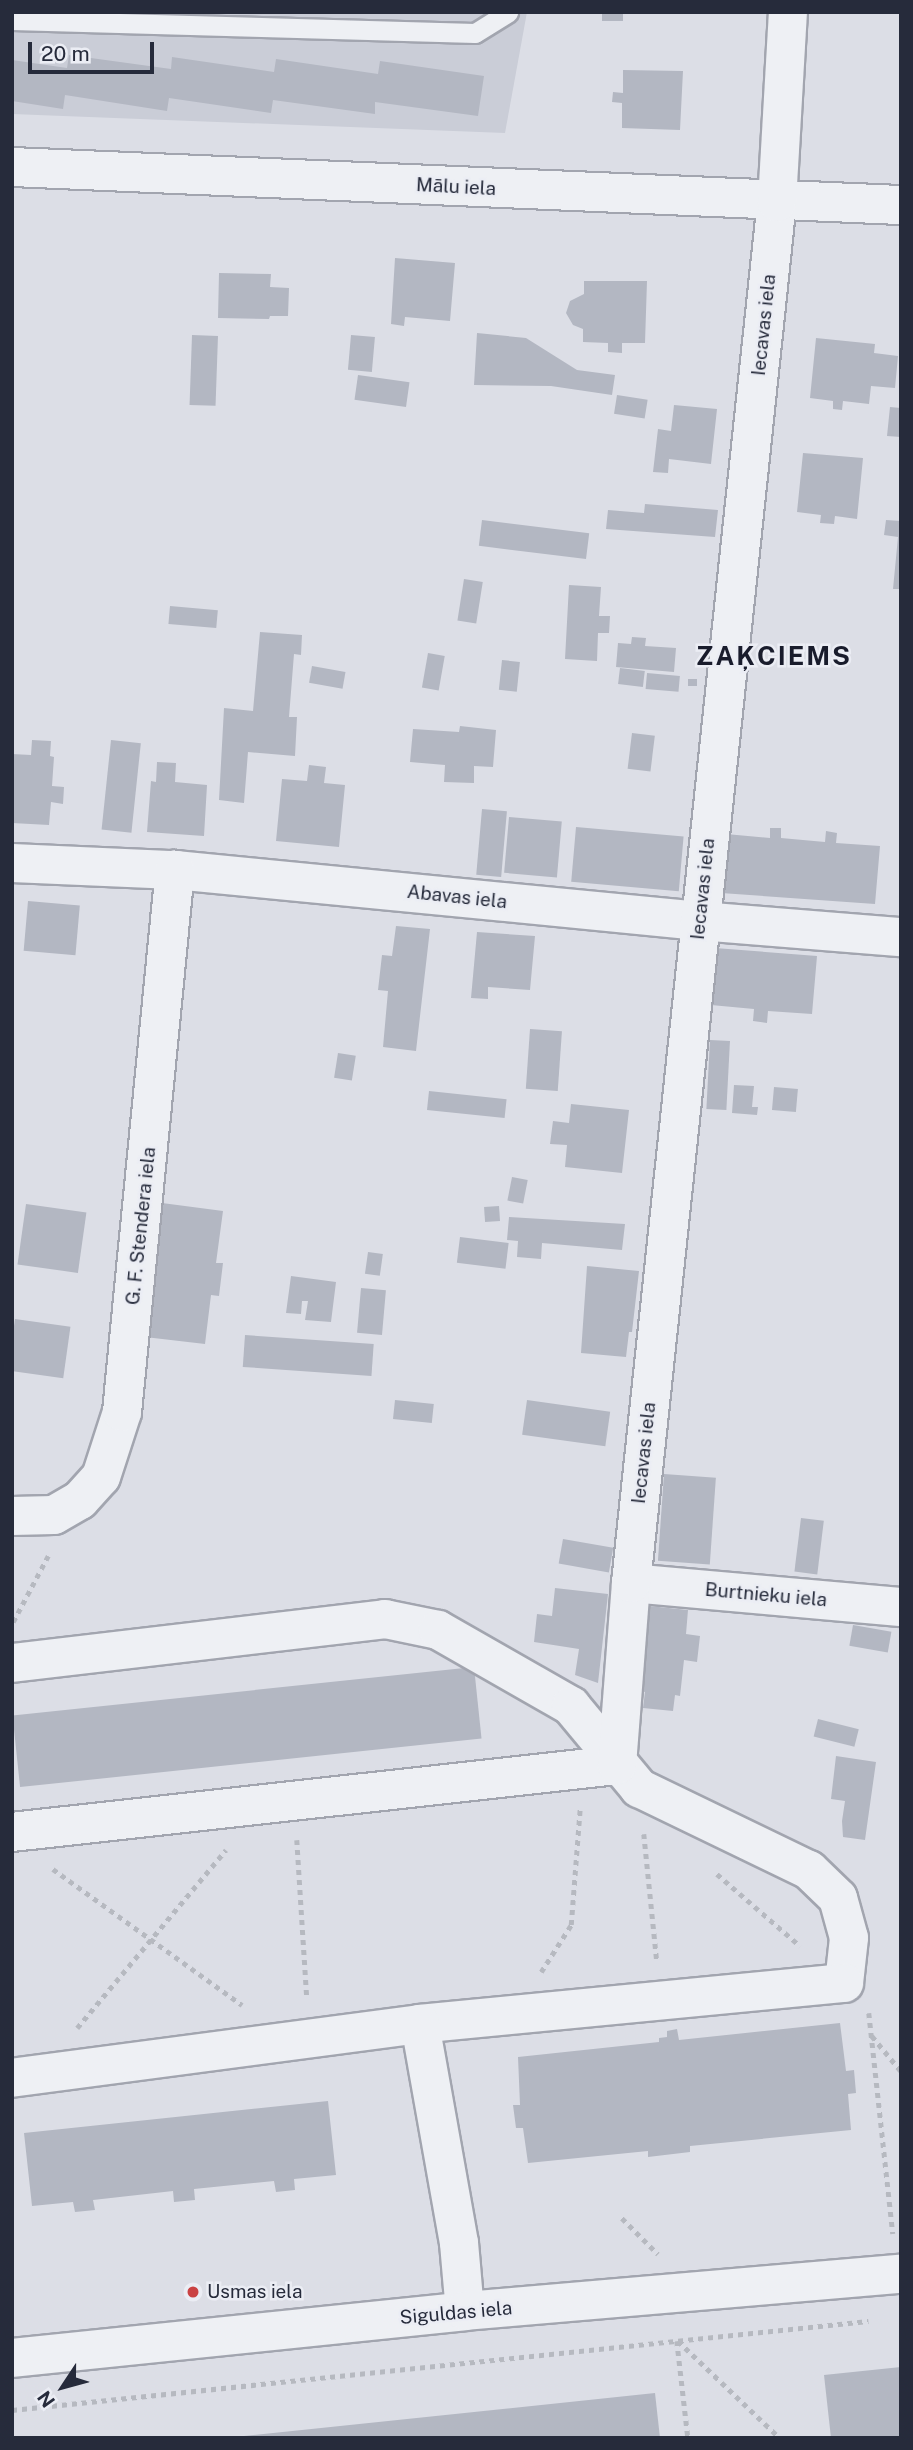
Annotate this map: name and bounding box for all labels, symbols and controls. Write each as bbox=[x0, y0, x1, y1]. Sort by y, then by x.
scale bar bbox=[32, 28, 158, 72]
text: 20 m bbox=[41, 41, 90, 66]
street label: Mālu iela bbox=[415, 174, 497, 200]
street label: Iecavas iela bbox=[747, 273, 781, 377]
district label: ZAĶCIEMS bbox=[697, 640, 851, 672]
street label: Iecavas iela bbox=[686, 837, 720, 941]
street label: Abavas iela bbox=[406, 880, 508, 914]
street label: G. F. Stendera iela bbox=[121, 1146, 161, 1306]
street label: Iecavas iela bbox=[627, 1401, 661, 1505]
street label: Burtnieku iela bbox=[704, 1578, 828, 1612]
place label: Usmas iela bbox=[207, 2281, 303, 2303]
marker: Usmas iela bbox=[185, 2284, 201, 2300]
street label: Siguldas iela bbox=[399, 2297, 513, 2329]
north arrow bbox=[28, 2352, 98, 2422]
text: N bbox=[33, 2387, 59, 2412]

